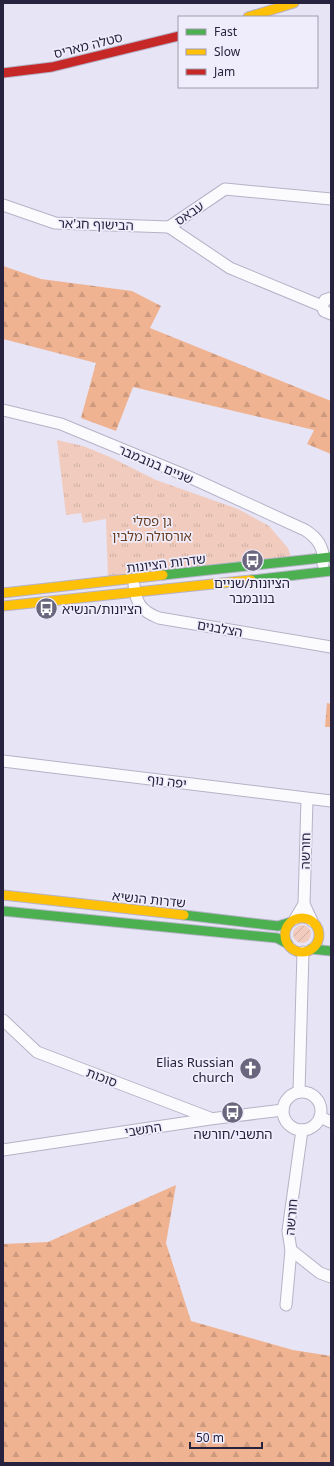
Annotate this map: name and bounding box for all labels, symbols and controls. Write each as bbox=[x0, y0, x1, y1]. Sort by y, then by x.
legend bbox=[178, 16, 318, 88]
text: Fast bbox=[214, 23, 238, 40]
street label: סטלה מאריס bbox=[52, 28, 124, 62]
text: Slow bbox=[214, 43, 241, 60]
text: Jam bbox=[213, 63, 235, 80]
street label: עבאס bbox=[171, 197, 207, 229]
street label: הבישוף חג'אר bbox=[58, 214, 134, 234]
street label: שניים בנובמבר bbox=[116, 440, 196, 488]
park label: גן פסלי אורסולה מלבין bbox=[112, 512, 192, 545]
bus stop icon: הציונות/שניים בנובמבר bbox=[239, 548, 265, 574]
street label: שדרות הציונות bbox=[125, 549, 207, 577]
place label: הציונות/שניים בנובמבר bbox=[214, 574, 290, 607]
bus stop icon: הציונות/הנשיא bbox=[34, 596, 60, 622]
place label: הציונות/הנשיא bbox=[62, 600, 142, 618]
street label: הצלבנים bbox=[196, 615, 244, 641]
street label: יפה נוף bbox=[146, 770, 188, 792]
street label: חורשה bbox=[296, 832, 314, 870]
street label: שדרות הנשיא bbox=[111, 886, 187, 912]
place label: Elias Russian church bbox=[156, 1053, 234, 1086]
church icon: Elias Russian church bbox=[237, 1056, 263, 1082]
street label: סוכות bbox=[84, 1063, 120, 1091]
bus stop icon: התשבי/חורשה bbox=[220, 1099, 246, 1125]
street label: התשבי bbox=[123, 1117, 163, 1141]
place label: התשבי/חורשה bbox=[194, 1125, 272, 1143]
street label: חורשה bbox=[280, 1198, 302, 1236]
scale bar bbox=[190, 1424, 262, 1450]
text: 50 m bbox=[196, 1429, 224, 1446]

